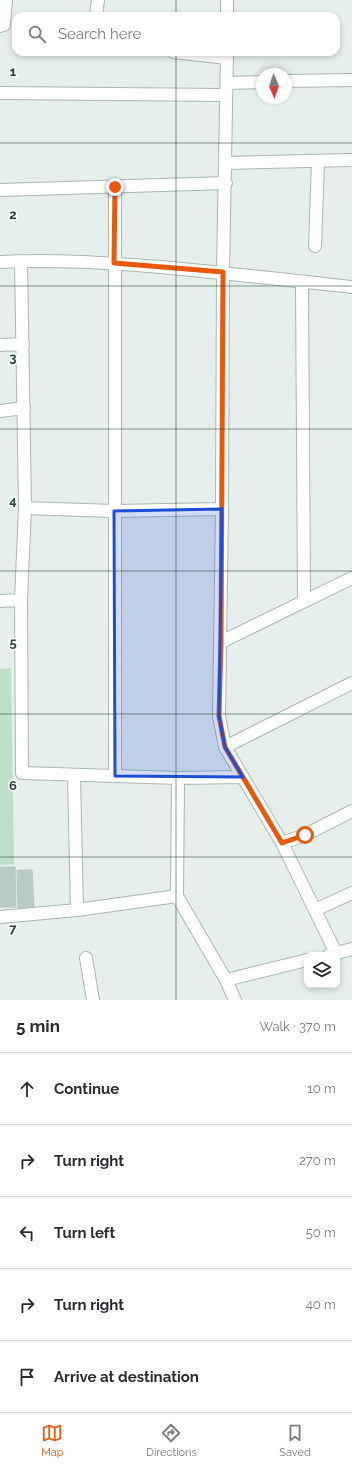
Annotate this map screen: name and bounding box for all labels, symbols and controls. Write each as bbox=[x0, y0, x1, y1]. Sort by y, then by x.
search box bbox=[12, 12, 340, 56]
icon: search bbox=[26, 23, 48, 45]
text: Search here bbox=[58, 25, 141, 43]
text: 1 bbox=[10, 64, 17, 79]
north arrow bbox=[256, 68, 292, 104]
route end bbox=[106, 178, 124, 196]
text: 2 bbox=[9, 207, 17, 222]
text: 3 bbox=[9, 350, 17, 365]
text: 4 bbox=[9, 493, 17, 508]
text: 5 bbox=[9, 635, 17, 650]
text: 6 bbox=[9, 778, 17, 793]
route start bbox=[296, 826, 314, 844]
text: 7 bbox=[9, 921, 17, 936]
map controls bbox=[304, 952, 340, 988]
button: layers bbox=[304, 952, 340, 988]
text: 5 min bbox=[16, 1016, 60, 1036]
text: Walk · 370 m bbox=[259, 1019, 336, 1034]
icon: ahead bbox=[16, 1078, 38, 1100]
text: Continue bbox=[54, 1080, 119, 1098]
text: 10 m bbox=[307, 1081, 336, 1096]
icon: right bbox=[16, 1150, 38, 1172]
text: Turn right bbox=[54, 1152, 124, 1170]
text: 270 m bbox=[299, 1153, 336, 1168]
icon: left bbox=[16, 1222, 38, 1244]
text: Turn left bbox=[54, 1224, 115, 1242]
text: 50 m bbox=[306, 1225, 336, 1240]
icon: right bbox=[16, 1294, 38, 1316]
text: Turn right bbox=[54, 1296, 124, 1314]
text: 40 m bbox=[306, 1297, 336, 1312]
icon: arrive bbox=[16, 1366, 38, 1388]
text: Arrive at destination bbox=[54, 1368, 199, 1386]
tab: Map bbox=[41, 1422, 64, 1459]
tab: Directions bbox=[146, 1422, 197, 1459]
tab: Saved bbox=[279, 1422, 311, 1459]

